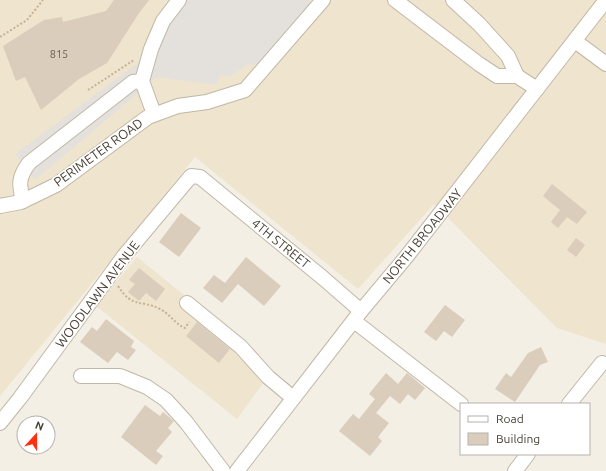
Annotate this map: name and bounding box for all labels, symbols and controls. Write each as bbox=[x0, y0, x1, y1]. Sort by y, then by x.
house number: 815 bbox=[50, 48, 68, 60]
street label: PERIMETER ROAD bbox=[51, 115, 145, 189]
street label: NORTH BROADWAY bbox=[380, 186, 465, 286]
street label: 4TH STREET bbox=[249, 215, 313, 271]
street label: WOODLAWN AVENUE bbox=[52, 238, 142, 350]
legend bbox=[460, 403, 590, 455]
text: Road bbox=[496, 412, 524, 425]
north arrow bbox=[16, 415, 56, 455]
text: N bbox=[34, 419, 46, 433]
text: Building bbox=[496, 432, 540, 445]

